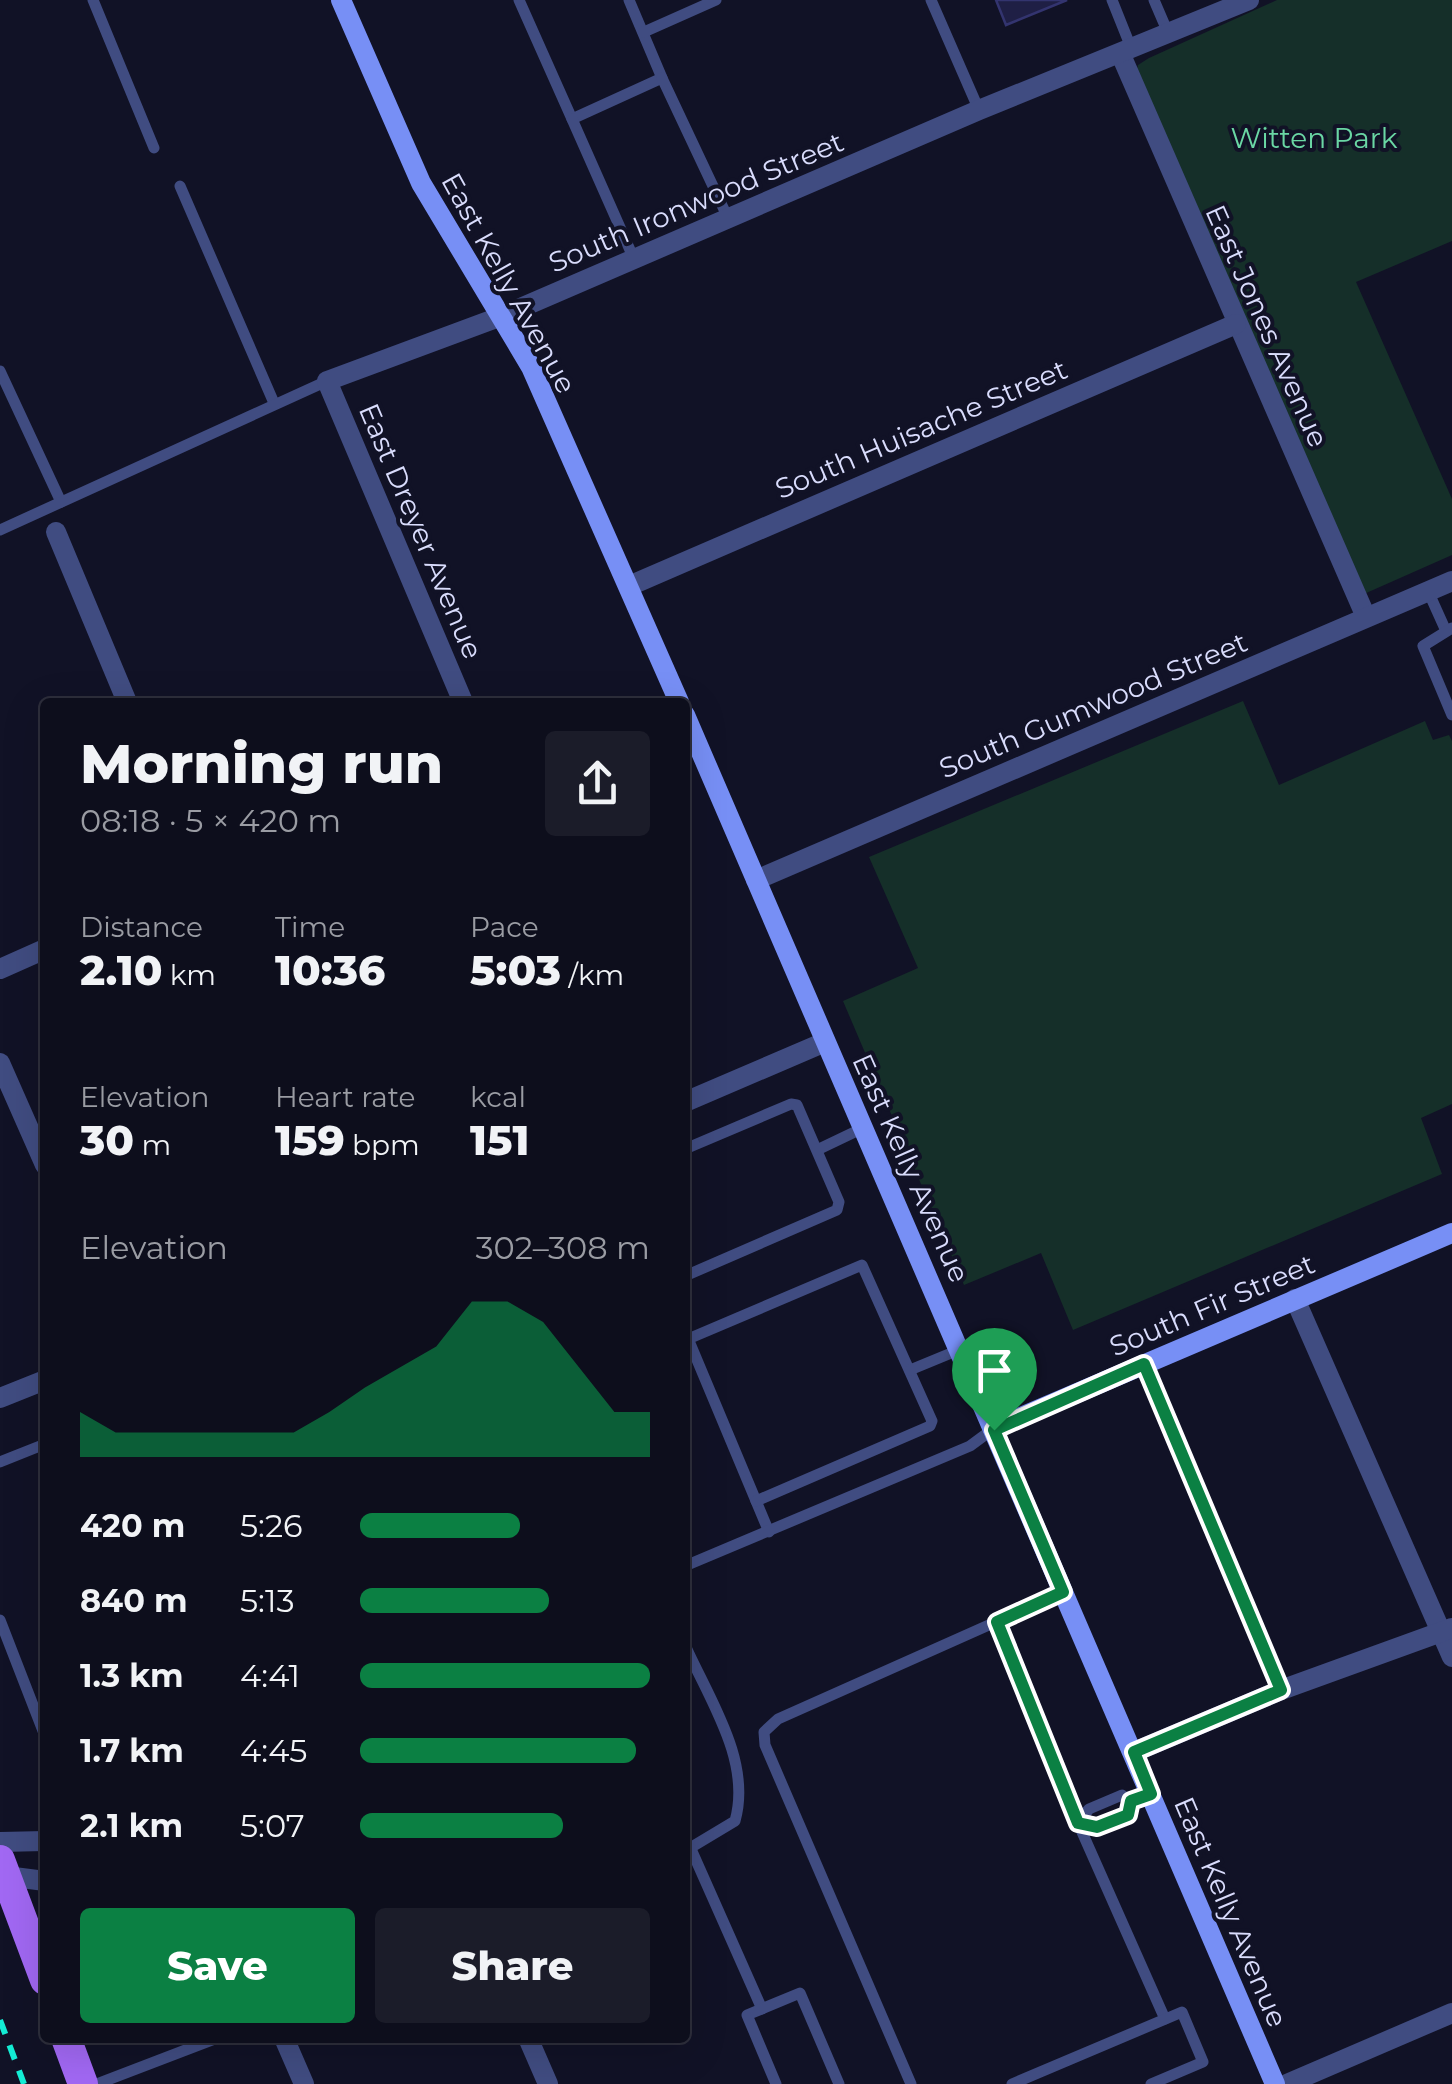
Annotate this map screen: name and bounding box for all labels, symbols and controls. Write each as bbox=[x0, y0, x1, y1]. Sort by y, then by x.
park label: Witten Park bbox=[1231, 121, 1398, 155]
street label: South Ironwood Street bbox=[543, 124, 849, 280]
street label: East Kelly Avenue bbox=[434, 167, 584, 399]
street label: East Jones Avenue bbox=[1198, 200, 1336, 452]
street label: South Huisache Street bbox=[770, 352, 1072, 506]
street label: East Dreyer Avenue bbox=[352, 398, 490, 664]
street label: South Gumwood Street bbox=[934, 625, 1252, 785]
text: Morning run bbox=[80, 730, 443, 797]
button: share bbox=[545, 731, 650, 836]
text: 08:18 · 5 × 420 m bbox=[80, 801, 341, 840]
text: Distance bbox=[80, 910, 203, 944]
text: Time bbox=[275, 910, 345, 944]
text: Pace bbox=[470, 910, 539, 944]
text: 2.10 bbox=[80, 944, 162, 996]
text: 10:36 bbox=[275, 944, 385, 996]
text: 5:03 bbox=[470, 944, 561, 996]
text: km bbox=[162, 958, 216, 992]
text: /km bbox=[561, 958, 624, 992]
street label: East Kelly Avenue bbox=[845, 1048, 977, 1288]
text: Elevation bbox=[80, 1080, 209, 1114]
text: Heart rate bbox=[275, 1080, 416, 1114]
text: kcal bbox=[470, 1080, 526, 1114]
text: 30 bbox=[80, 1114, 134, 1166]
text: 159 bbox=[275, 1114, 345, 1166]
text: 151 bbox=[470, 1114, 530, 1166]
text: m bbox=[134, 1128, 171, 1162]
text: bpm bbox=[345, 1128, 420, 1162]
text: Elevation bbox=[80, 1228, 228, 1267]
text: 302–308 m bbox=[475, 1228, 650, 1267]
street label: South Fir Street bbox=[1104, 1246, 1320, 1364]
pin bbox=[952, 1328, 1037, 1431]
icon: arrive bbox=[967, 1343, 1022, 1398]
text: 420 m bbox=[80, 1506, 185, 1545]
text: 5:26 bbox=[240, 1506, 303, 1545]
text: 840 m bbox=[80, 1581, 188, 1620]
text: 5:13 bbox=[240, 1581, 295, 1620]
text: 1.3 km bbox=[80, 1656, 184, 1695]
text: 4:41 bbox=[240, 1656, 300, 1695]
text: 1.7 km bbox=[80, 1731, 184, 1770]
text: 4:45 bbox=[240, 1731, 307, 1770]
street label: East Kelly Avenue bbox=[1167, 1792, 1295, 2032]
text: 2.1 km bbox=[80, 1806, 183, 1845]
text: 5:07 bbox=[240, 1806, 305, 1845]
button: Save bbox=[80, 1908, 355, 2023]
button: Share bbox=[375, 1908, 650, 2023]

